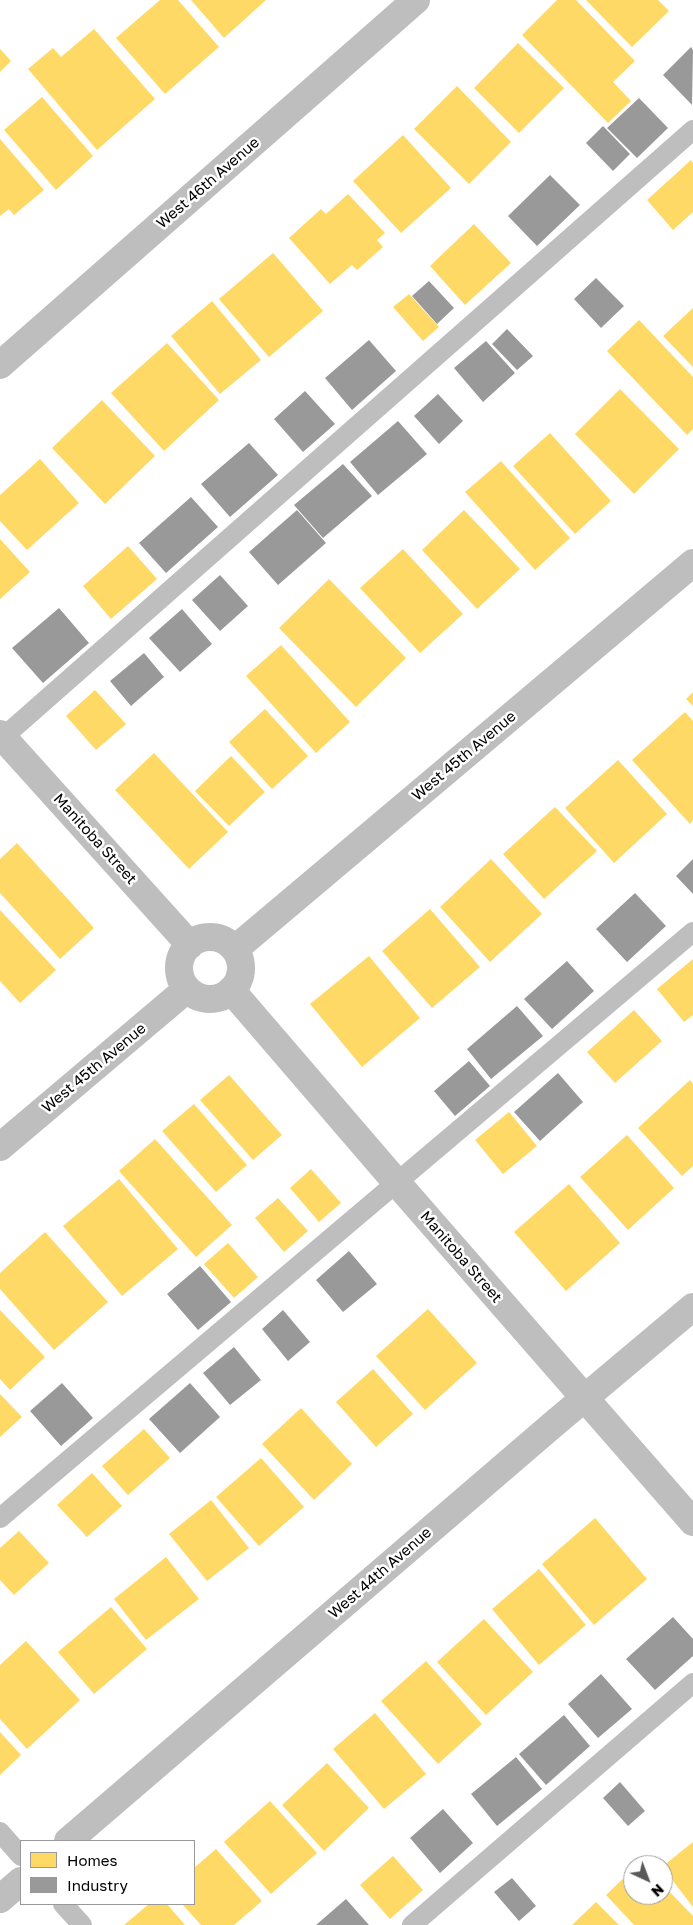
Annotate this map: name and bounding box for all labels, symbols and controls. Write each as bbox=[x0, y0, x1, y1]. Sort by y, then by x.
street label: West 46th Avenue bbox=[153, 133, 263, 233]
street label: West 45th Avenue bbox=[408, 707, 520, 805]
street label: Manitoba Street bbox=[50, 790, 140, 888]
street label: West 45th Avenue bbox=[38, 1019, 150, 1117]
street label: Manitoba Street bbox=[416, 1208, 506, 1306]
street label: West 44th Avenue bbox=[325, 1523, 435, 1623]
legend bbox=[20, 1840, 195, 1905]
text: Homes bbox=[67, 1851, 117, 1869]
north arrow bbox=[623, 1855, 673, 1905]
text: Industry bbox=[67, 1876, 128, 1894]
text: N bbox=[648, 1881, 668, 1900]

